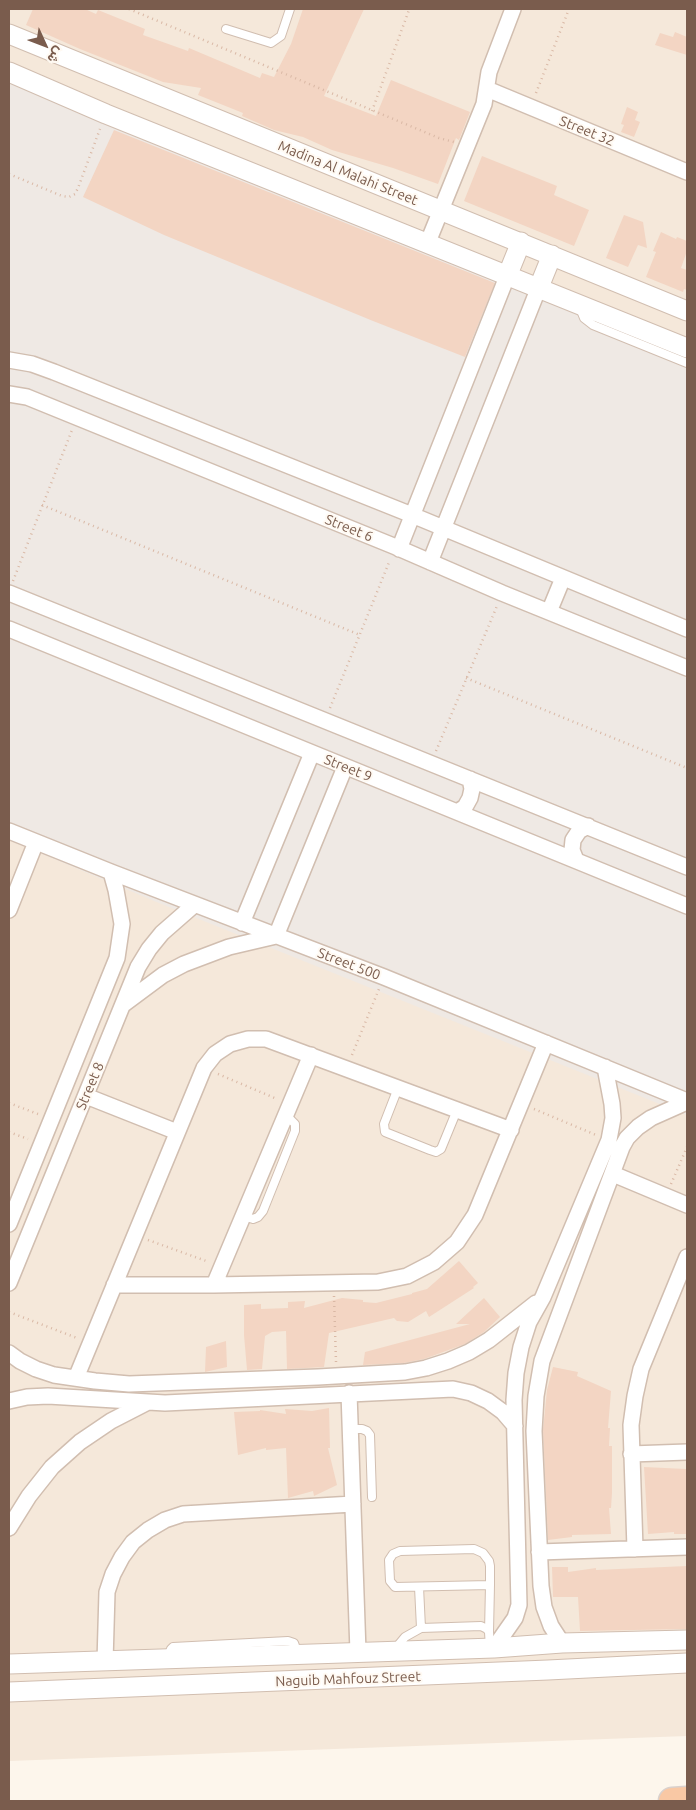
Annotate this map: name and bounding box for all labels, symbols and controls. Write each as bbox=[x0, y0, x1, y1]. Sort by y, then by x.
north arrow bbox=[20, 20, 70, 70]
text: ش bbox=[44, 44, 68, 67]
street label: Street 32 bbox=[557, 112, 617, 150]
street label: Madina Al Malahi Street bbox=[276, 137, 420, 209]
street label: Street 6 bbox=[323, 511, 375, 545]
street label: Street 9 bbox=[322, 751, 374, 785]
street label: Street 500 bbox=[315, 944, 383, 984]
street label: Street 8 bbox=[72, 1060, 108, 1112]
street label: Naguib Mahfouz Street bbox=[275, 1668, 421, 1690]

